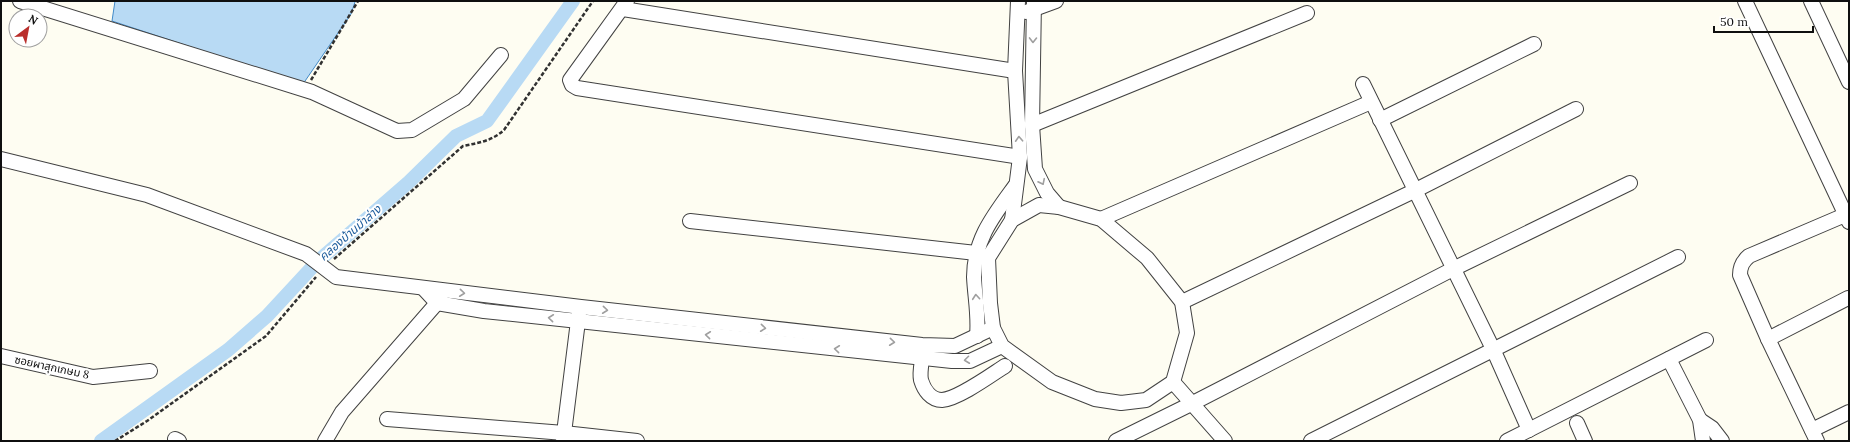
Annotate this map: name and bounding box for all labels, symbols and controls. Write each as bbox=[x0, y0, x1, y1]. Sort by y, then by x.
north arrow bbox=[8, 8, 48, 48]
scale bar bbox=[1714, 8, 1813, 34]
text: N bbox=[26, 11, 41, 28]
text: 50 m bbox=[1720, 14, 1748, 29]
one-way arrow bbox=[1029, 37, 1038, 43]
one-way arrow bbox=[1014, 136, 1023, 142]
one-way arrow bbox=[1037, 178, 1045, 186]
water label: คลองบ้านม้าล่าง bbox=[316, 201, 384, 264]
one-way arrow bbox=[459, 288, 466, 297]
one-way arrow bbox=[971, 294, 980, 300]
one-way arrow bbox=[602, 305, 609, 314]
one-way arrow bbox=[548, 314, 554, 323]
one-way arrow bbox=[759, 323, 766, 332]
one-way arrow bbox=[705, 331, 711, 340]
one-way arrow bbox=[889, 337, 895, 346]
one-way arrow bbox=[834, 345, 840, 354]
street label: ซอยผาสุกเกษม 8 bbox=[13, 352, 91, 382]
one-way arrow bbox=[963, 356, 970, 365]

